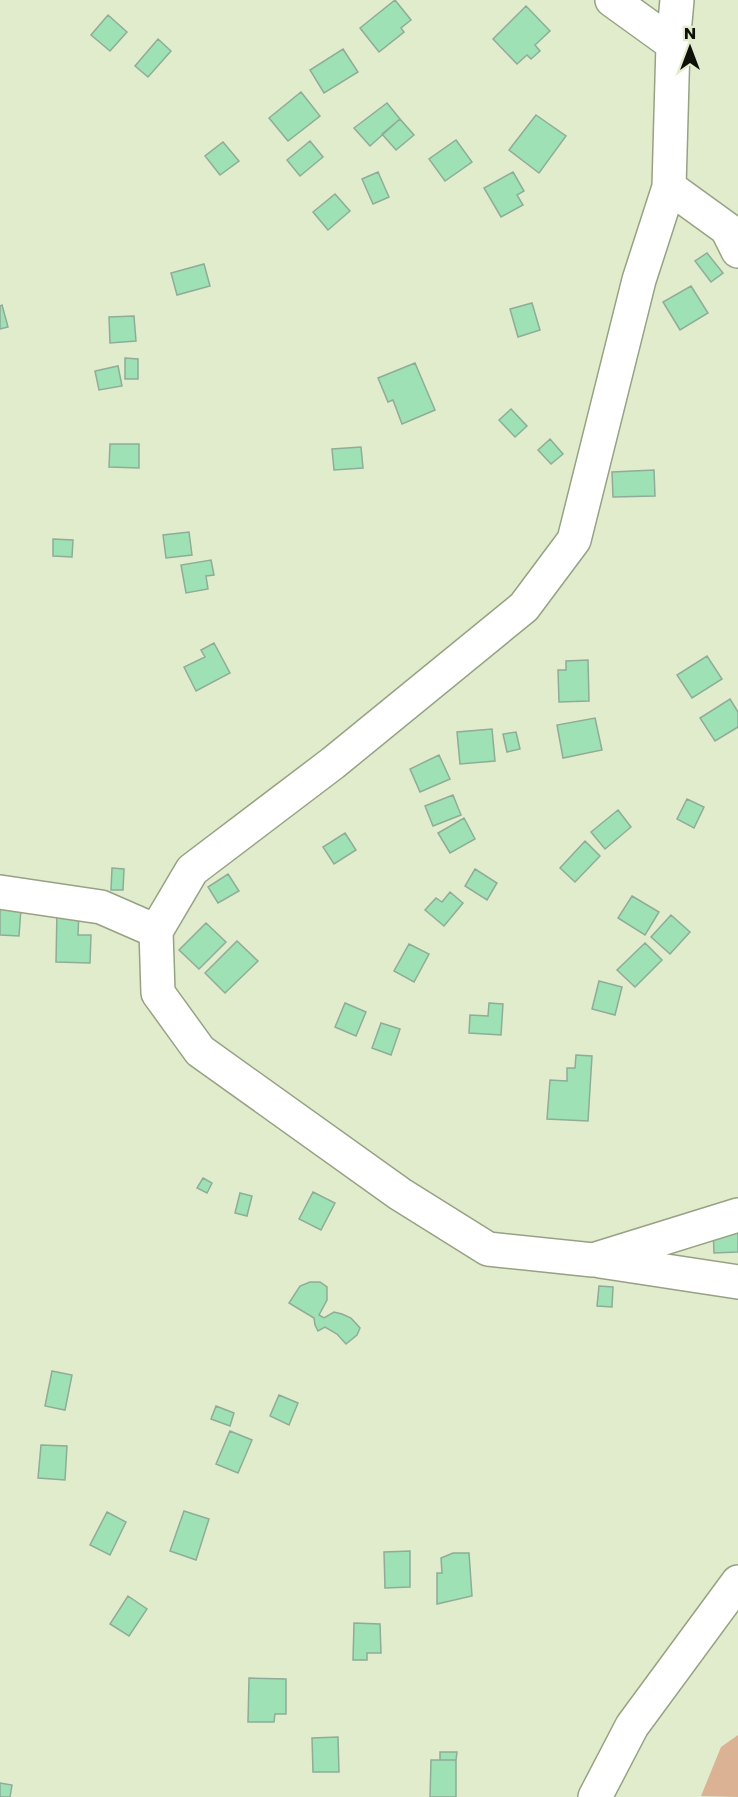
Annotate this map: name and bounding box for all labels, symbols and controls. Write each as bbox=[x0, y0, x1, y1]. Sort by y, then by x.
north arrow bbox=[660, 18, 720, 78]
text: N bbox=[684, 22, 696, 45]

